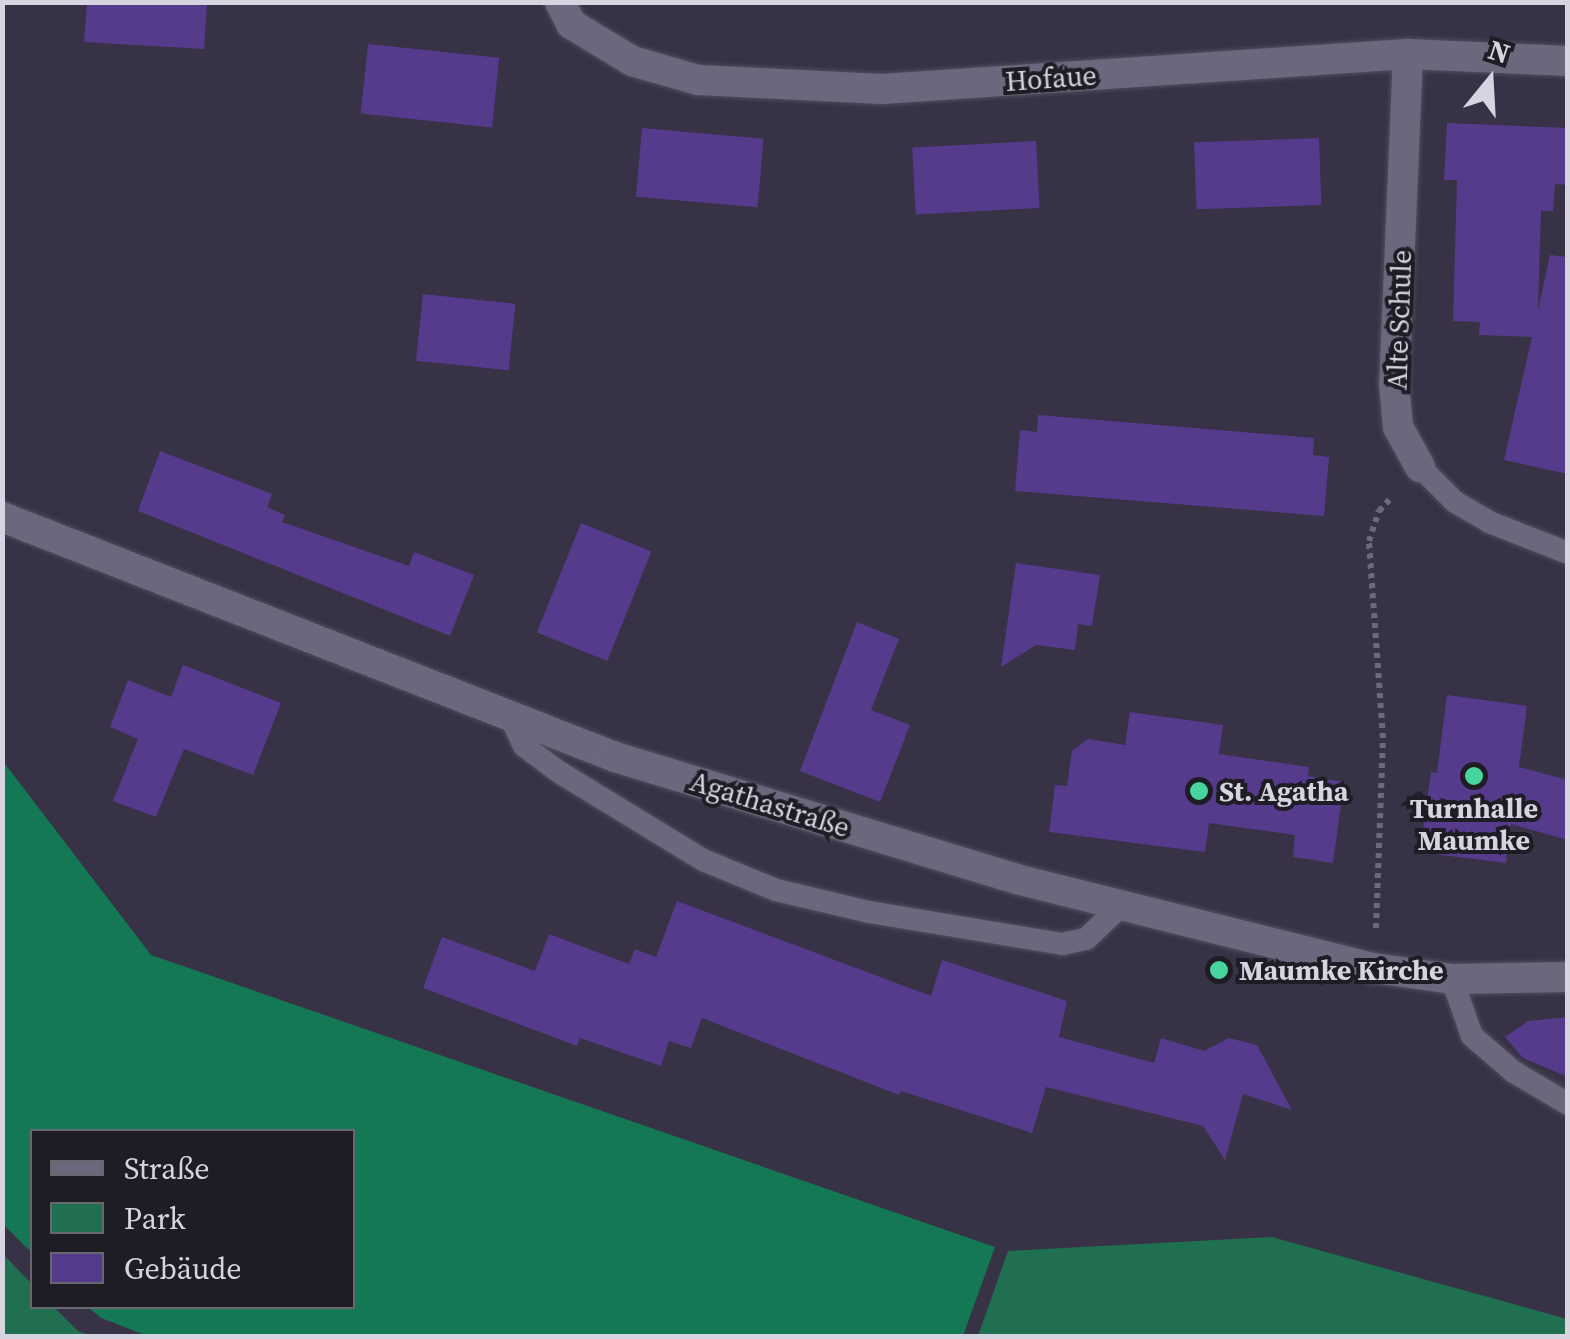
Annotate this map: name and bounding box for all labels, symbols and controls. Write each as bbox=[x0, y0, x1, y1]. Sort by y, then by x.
north arrow bbox=[1440, 30, 1540, 130]
text: N bbox=[1484, 30, 1515, 73]
street label: Hofaue bbox=[1004, 58, 1098, 98]
street label: Alte Schule bbox=[1380, 249, 1418, 391]
street label: Agathastraße bbox=[686, 764, 854, 844]
marker: Turnhalle Maumke bbox=[1463, 765, 1485, 787]
place label: St. Agatha bbox=[1219, 774, 1349, 808]
marker: St. Agatha bbox=[1188, 780, 1210, 802]
place label: Turnhalle Maumke bbox=[1410, 791, 1538, 857]
place label: Maumke Kirche bbox=[1239, 953, 1444, 987]
marker: Maumke Kirche bbox=[1208, 959, 1230, 981]
legend bbox=[30, 1129, 355, 1309]
text: Straße bbox=[124, 1148, 210, 1189]
text: Park bbox=[124, 1198, 186, 1239]
text: Gebäude bbox=[124, 1248, 242, 1289]

